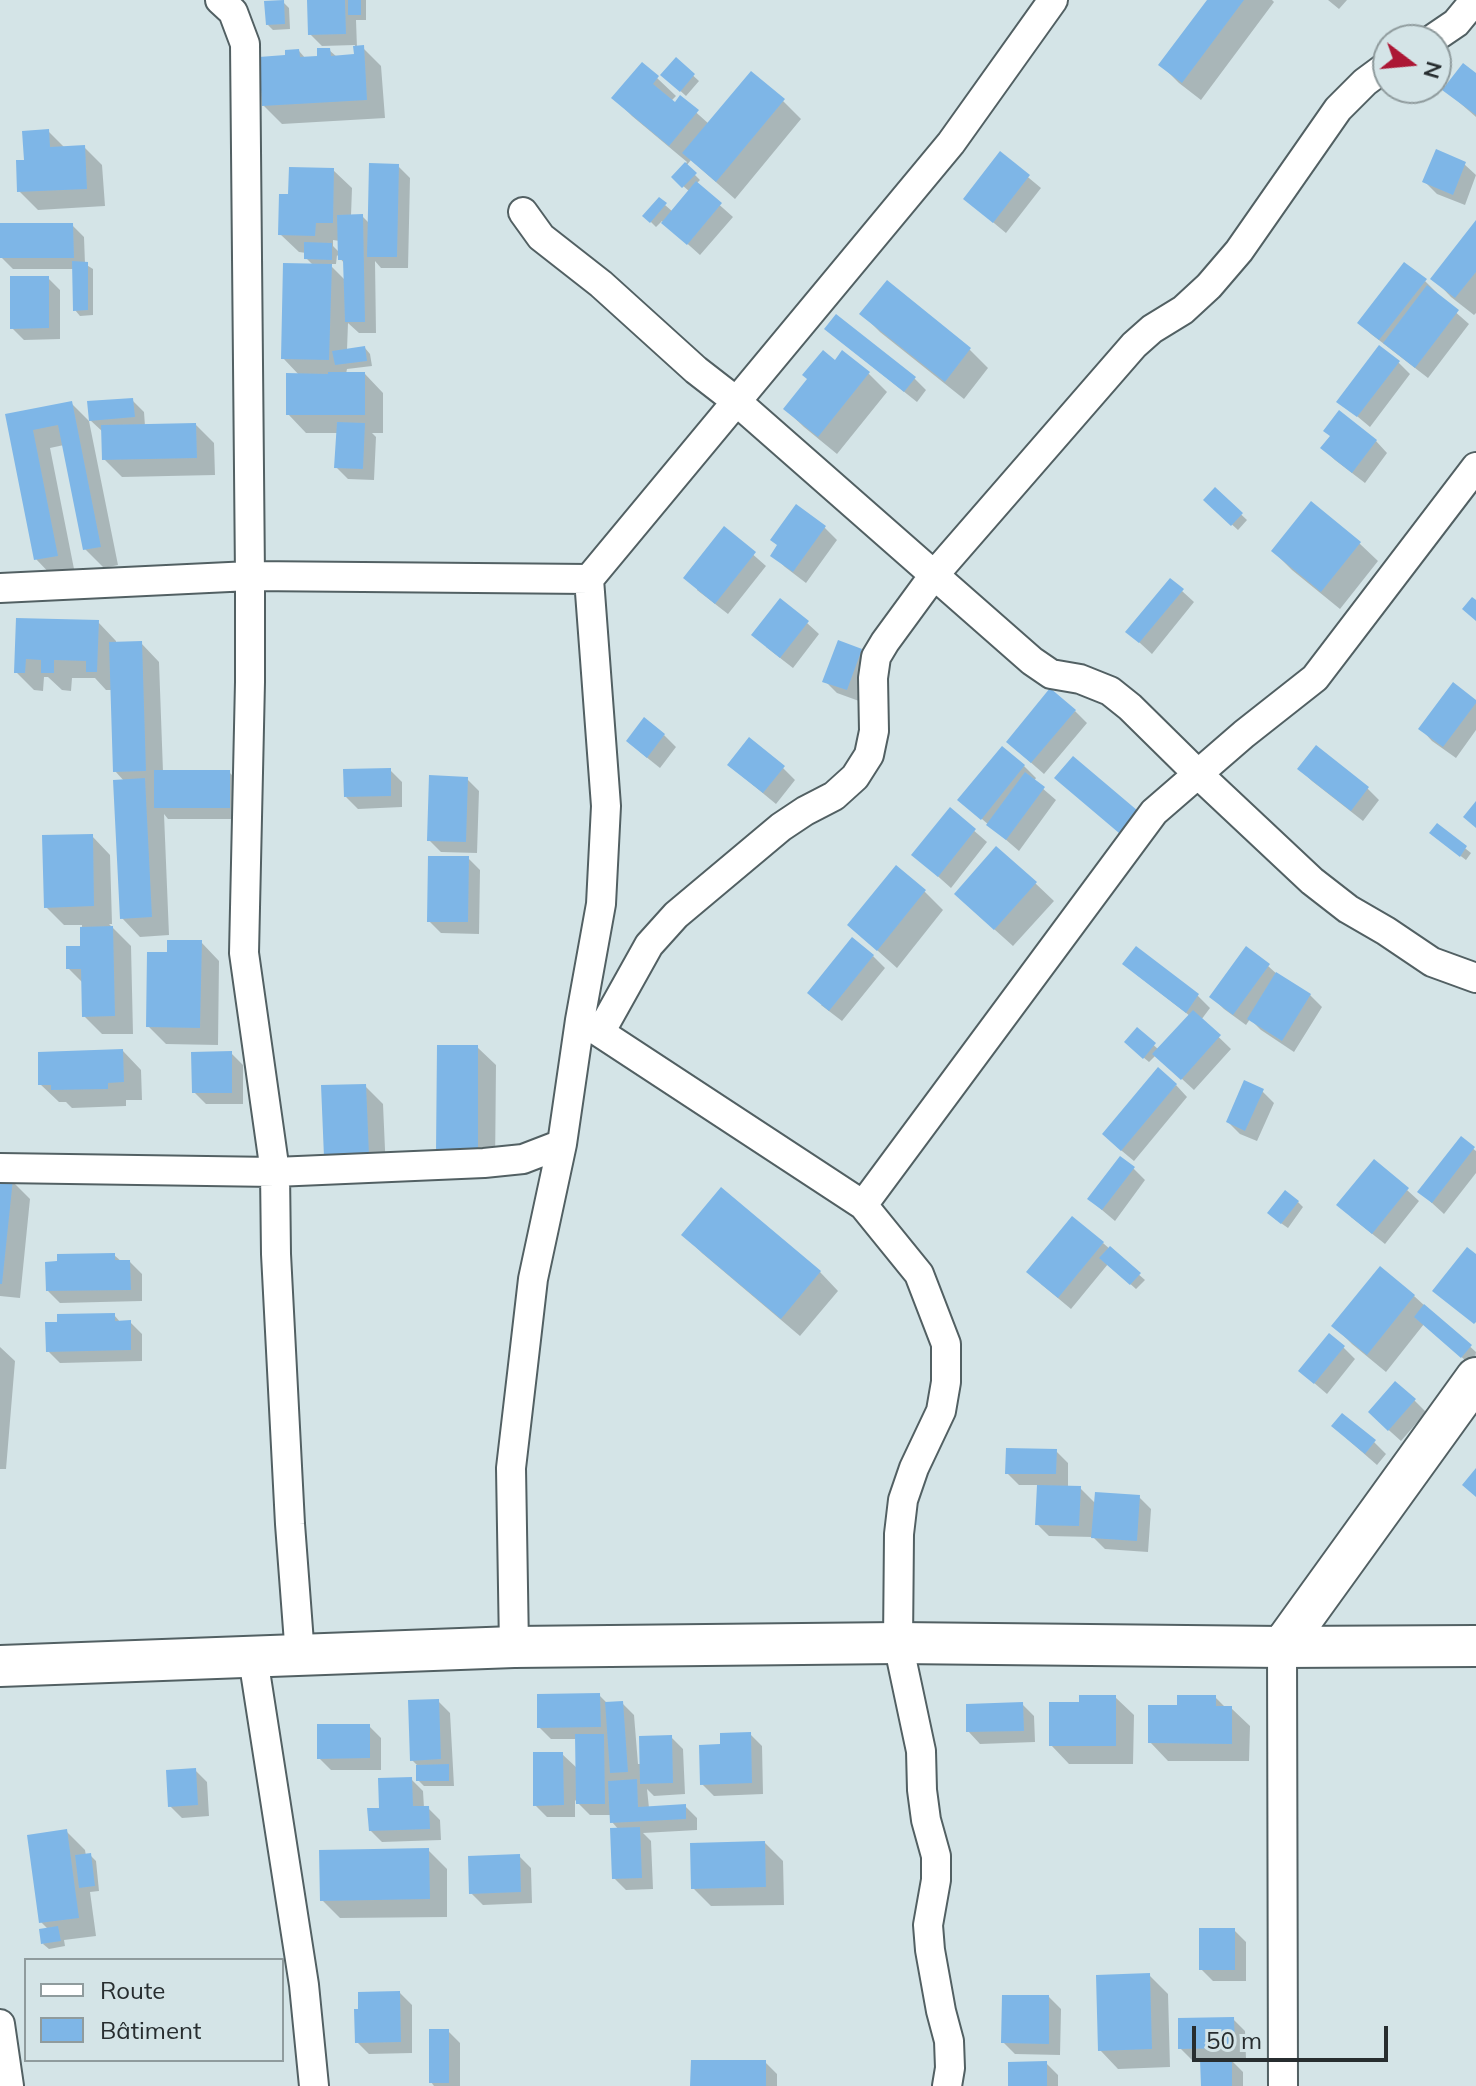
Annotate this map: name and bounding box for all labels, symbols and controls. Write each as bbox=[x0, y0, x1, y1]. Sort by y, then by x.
north arrow bbox=[1372, 24, 1452, 104]
text: N bbox=[1417, 58, 1449, 82]
legend bbox=[24, 1958, 284, 2062]
text: Route bbox=[100, 1975, 165, 2005]
scale bar bbox=[1196, 2010, 1392, 2060]
text: Bâtiment bbox=[100, 2015, 201, 2045]
text: 50 m bbox=[1206, 2025, 1262, 2055]

